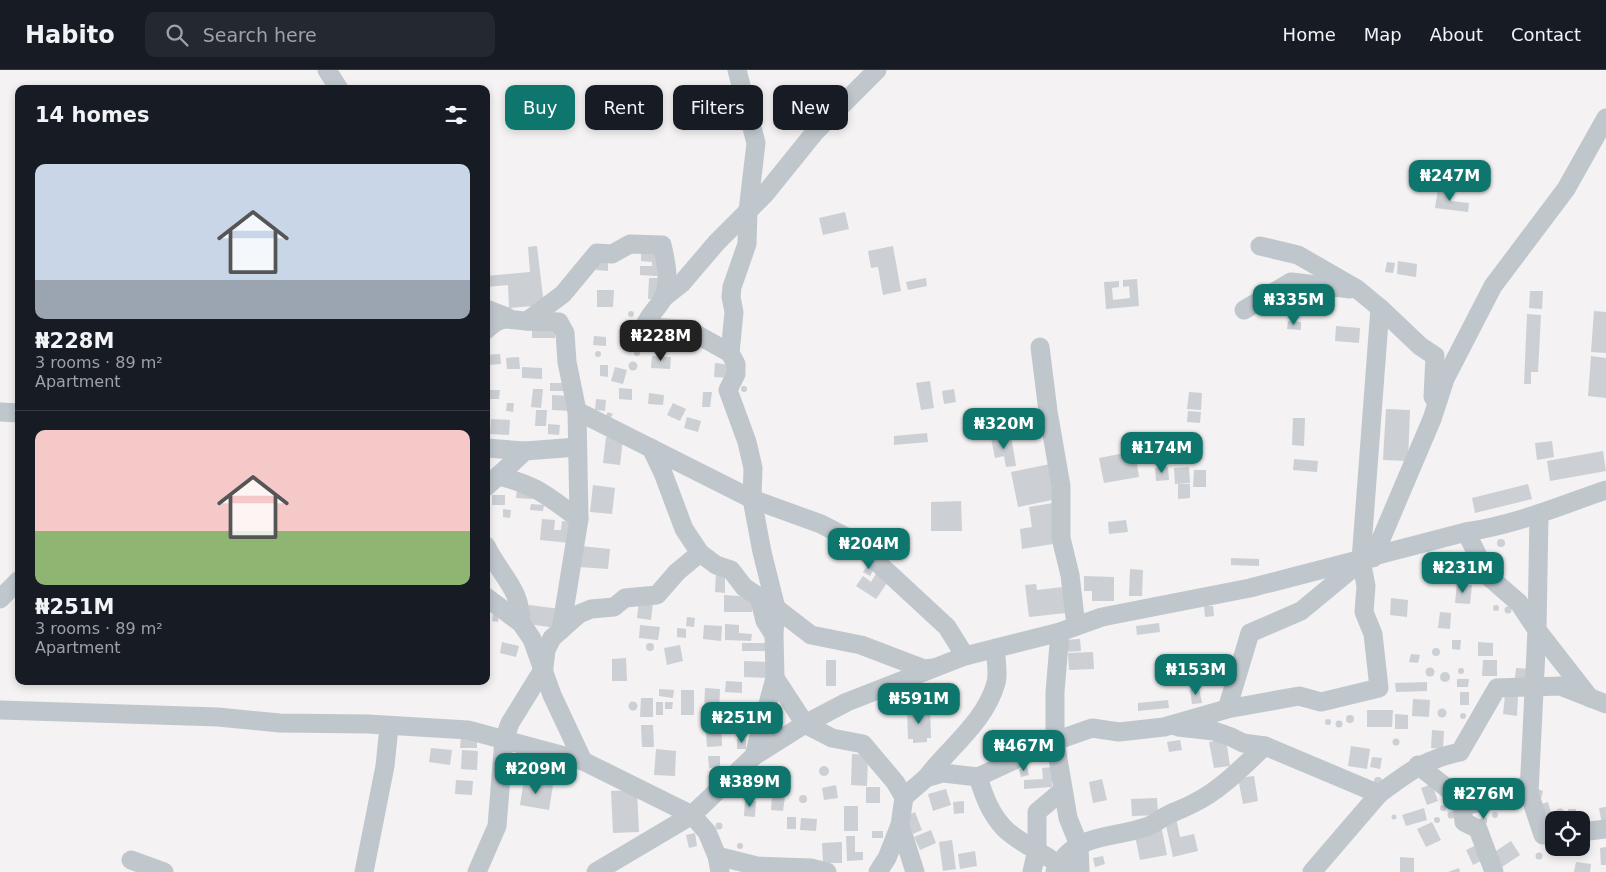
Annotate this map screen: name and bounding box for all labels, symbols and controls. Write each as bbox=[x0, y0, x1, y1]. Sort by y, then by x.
search box bbox=[145, 12, 495, 57]
text: Habito bbox=[25, 21, 115, 49]
icon: search bbox=[163, 21, 191, 49]
text: Search here bbox=[203, 24, 317, 46]
text: Home bbox=[1283, 24, 1336, 45]
text: Map bbox=[1364, 24, 1402, 45]
text: About bbox=[1430, 24, 1483, 45]
text: Contact bbox=[1511, 24, 1581, 45]
chip: Buy bbox=[505, 85, 575, 130]
chip: Rent bbox=[585, 85, 663, 130]
chip: Filters bbox=[673, 85, 763, 130]
chip: New bbox=[773, 85, 848, 130]
icon: filters bbox=[442, 101, 470, 129]
text: 14 homes bbox=[35, 103, 150, 127]
pin: ₦247M bbox=[1415, 160, 1485, 202]
text: ₦247M bbox=[1420, 166, 1480, 185]
icon: home bbox=[208, 197, 298, 287]
pin: ₦335M bbox=[1259, 284, 1329, 326]
text: ₦335M bbox=[1264, 290, 1324, 309]
pin: ₦228M bbox=[626, 320, 696, 362]
text: ₦228M bbox=[631, 326, 691, 345]
text: ₦228M bbox=[35, 329, 114, 353]
text: 3 rooms · 89 m² bbox=[35, 353, 163, 372]
text: Apartment bbox=[35, 372, 121, 391]
pin: ₦320M bbox=[969, 408, 1039, 450]
text: ₦320M bbox=[974, 414, 1034, 433]
pin: ₦174M bbox=[1127, 432, 1197, 474]
text: ₦174M bbox=[1132, 438, 1192, 457]
icon: home bbox=[208, 462, 298, 552]
pin: ₦204M bbox=[834, 528, 904, 570]
text: ₦204M bbox=[839, 534, 899, 553]
pin: ₦231M bbox=[1428, 552, 1498, 594]
text: ₦231M bbox=[1433, 558, 1493, 577]
text: ₦251M bbox=[35, 595, 114, 619]
text: 3 rooms · 89 m² bbox=[35, 619, 163, 638]
text: Apartment bbox=[35, 638, 121, 657]
pin: ₦153M bbox=[1161, 654, 1231, 696]
text: ₦153M bbox=[1166, 660, 1226, 679]
pin: ₦591M bbox=[884, 682, 954, 725]
text: ₦591M bbox=[889, 689, 949, 708]
pin: ₦251M bbox=[707, 702, 777, 744]
text: ₦251M bbox=[712, 708, 772, 727]
pin: ₦467M bbox=[989, 730, 1059, 772]
text: ₦467M bbox=[994, 736, 1054, 755]
pin: ₦209M bbox=[501, 752, 571, 795]
text: ₦209M bbox=[506, 759, 566, 778]
pin: ₦389M bbox=[715, 766, 785, 808]
text: ₦389M bbox=[720, 772, 780, 791]
pin: ₦276M bbox=[1449, 778, 1519, 820]
text: ₦276M bbox=[1454, 784, 1514, 803]
map controls bbox=[1545, 811, 1590, 856]
button: locate bbox=[1545, 811, 1590, 856]

